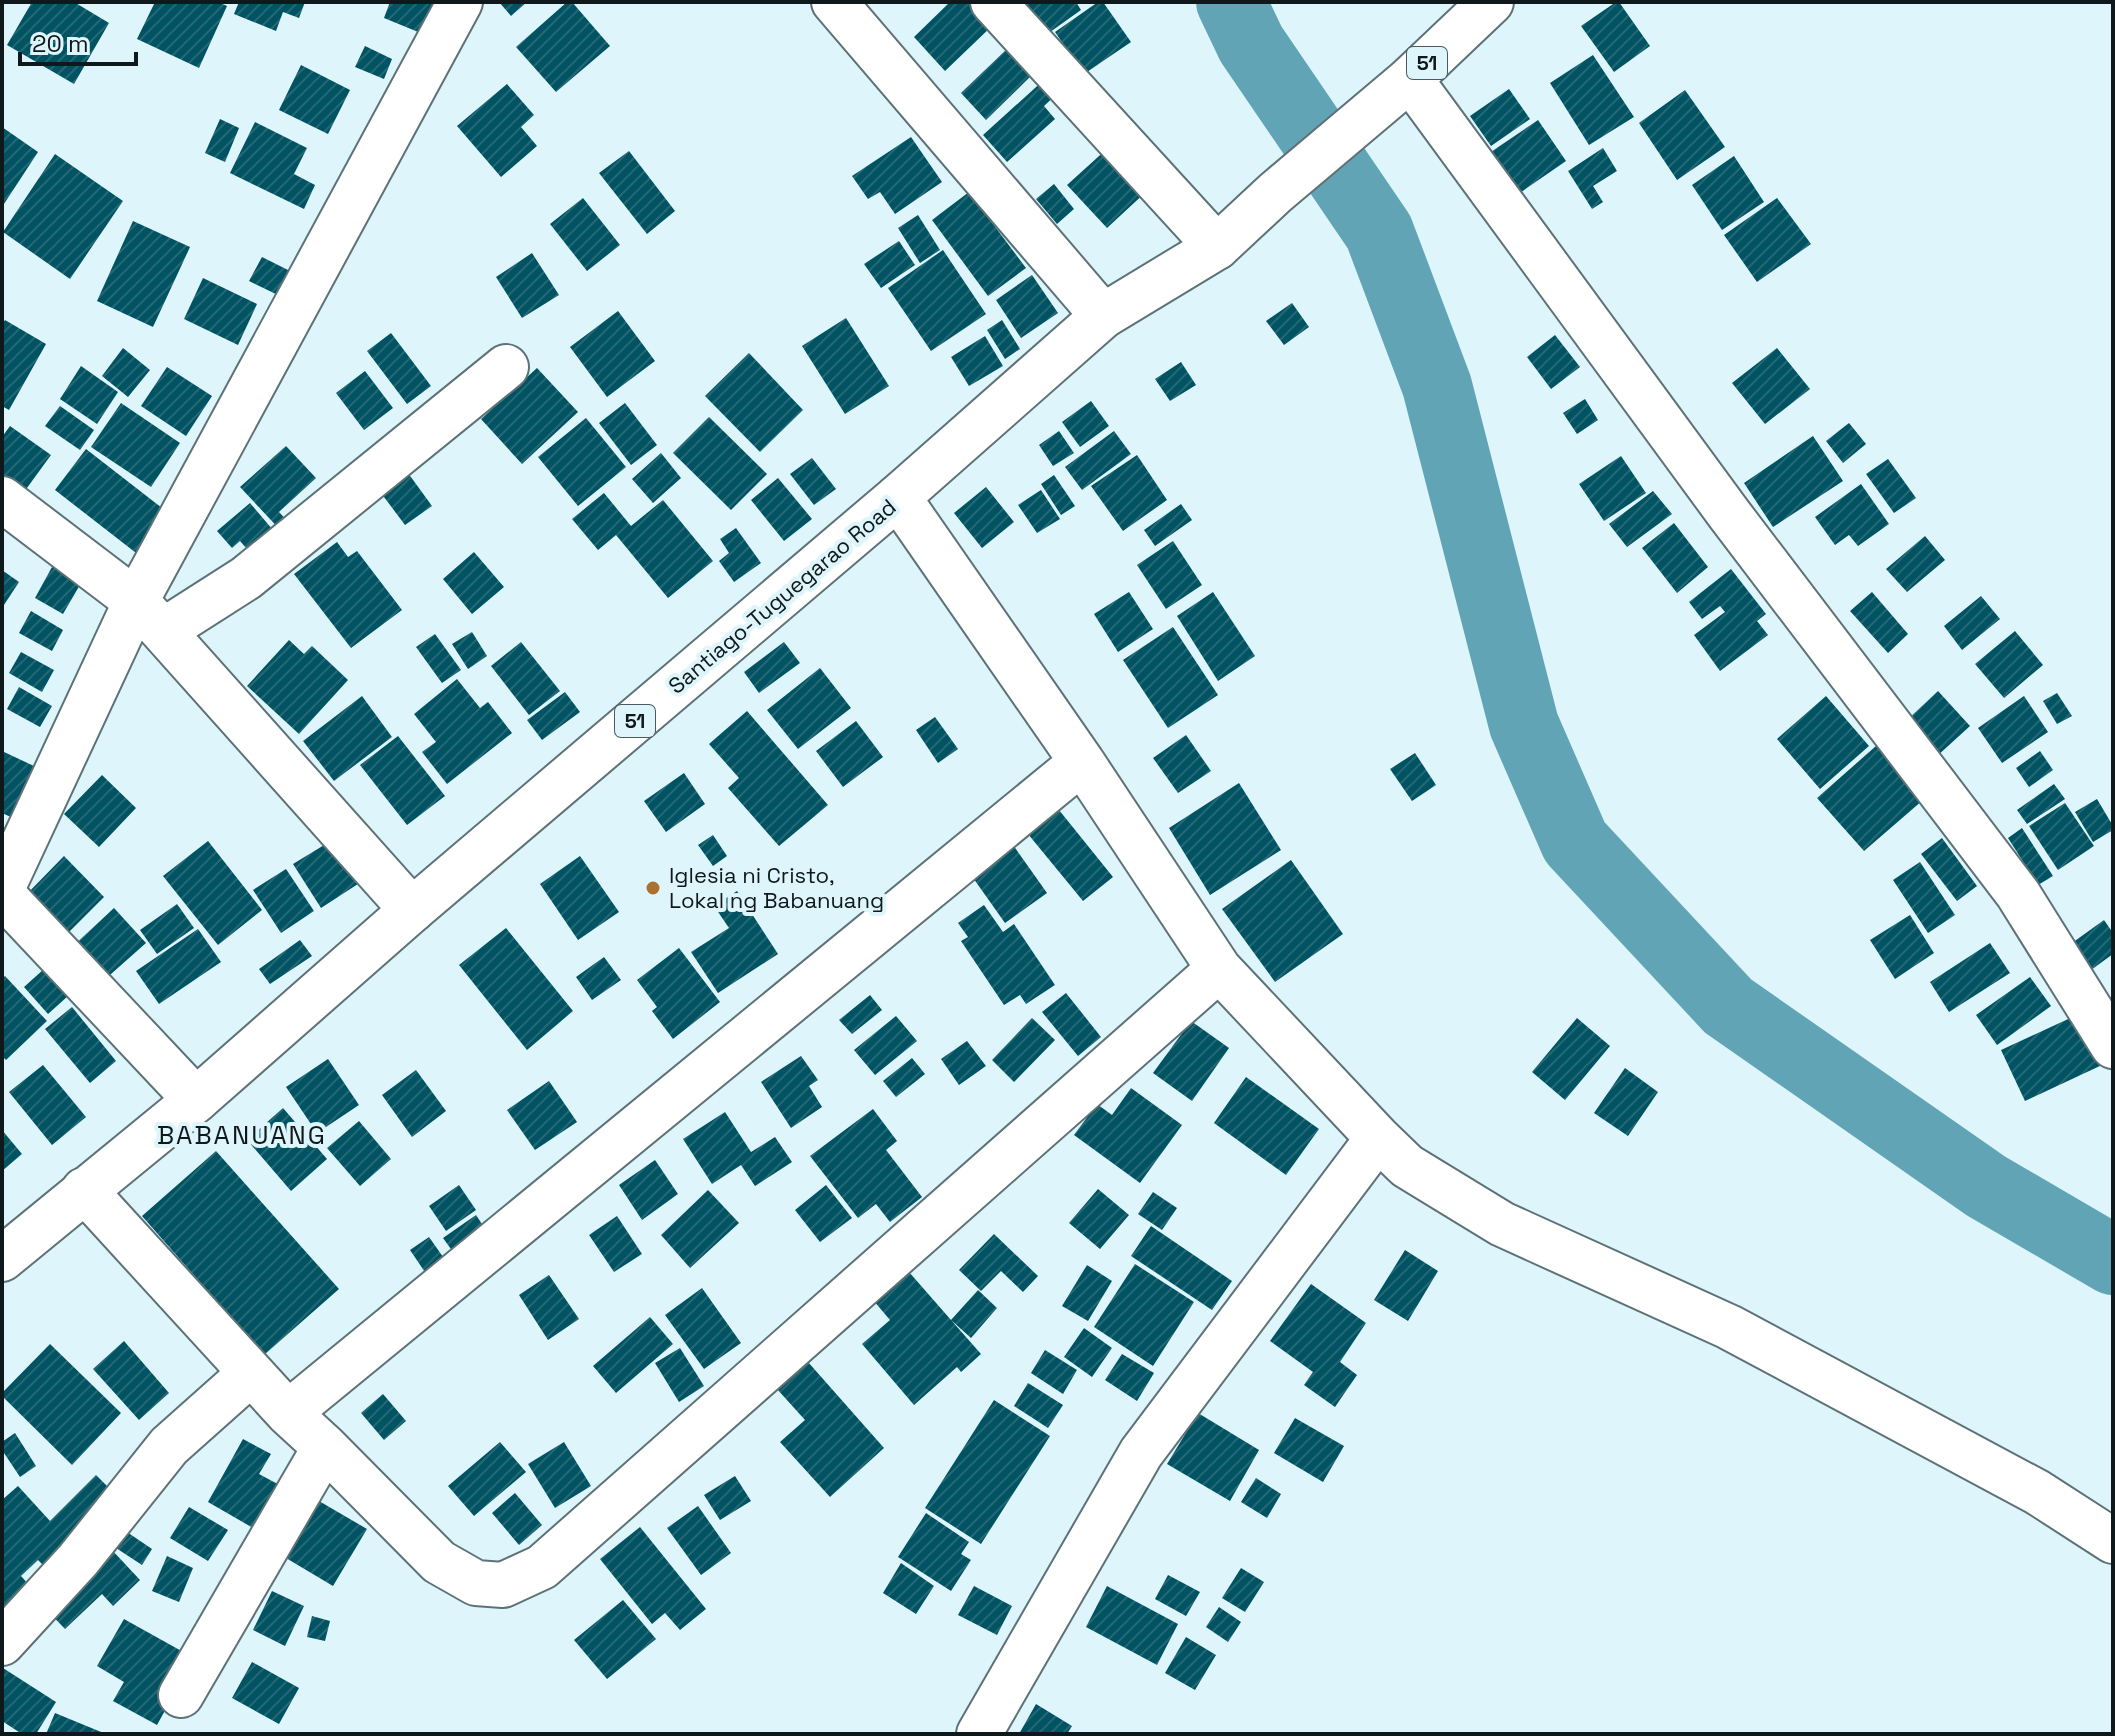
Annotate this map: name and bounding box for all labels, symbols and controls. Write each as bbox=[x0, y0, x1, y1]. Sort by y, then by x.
scale bar bbox=[20, 16, 136, 66]
text: 20 m bbox=[32, 28, 89, 59]
road number: 51 bbox=[1407, 47, 1447, 79]
street label: Santiago-Tuguegarao Road bbox=[662, 492, 902, 700]
road number: 51 bbox=[615, 705, 655, 737]
place label: Iglesia ni Cristo, Lokal ng Babanuang bbox=[669, 861, 884, 914]
marker: Iglesia ni Cristo, Lokal ng Babanuang bbox=[644, 879, 662, 897]
district label: BABANUANG bbox=[157, 1118, 327, 1152]

